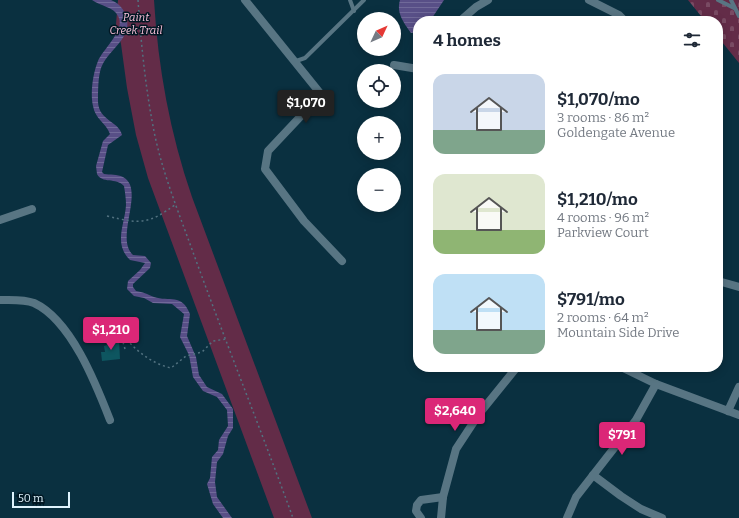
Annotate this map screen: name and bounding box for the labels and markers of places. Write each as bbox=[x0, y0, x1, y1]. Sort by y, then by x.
pin: $1,070 bbox=[273, 90, 339, 124]
pin: $1,210 bbox=[78, 317, 144, 351]
pin: $2,640 bbox=[422, 398, 488, 432]
pin: $791 bbox=[598, 422, 646, 456]

